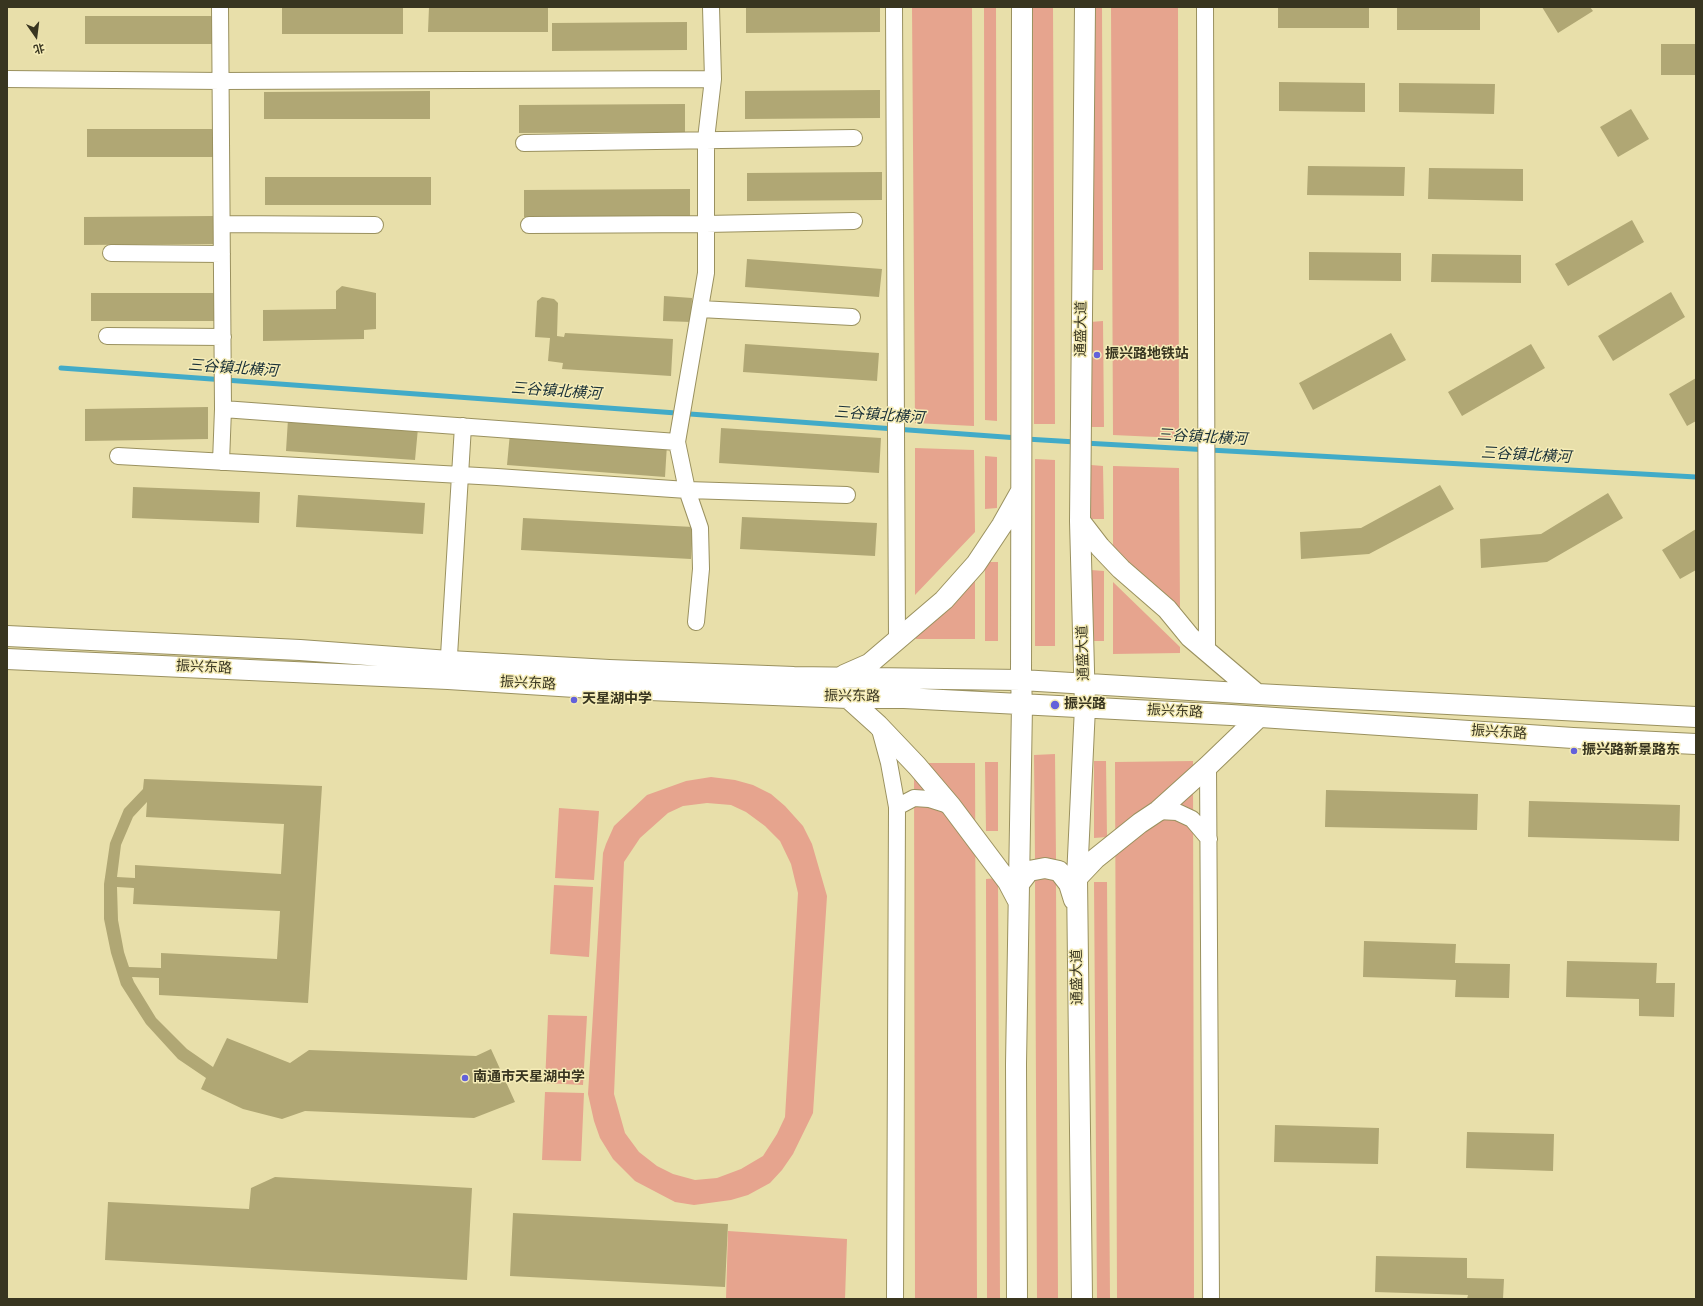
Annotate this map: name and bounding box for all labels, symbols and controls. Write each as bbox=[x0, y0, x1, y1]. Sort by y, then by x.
north arrow bbox=[16, 16, 56, 56]
text: 北 bbox=[32, 40, 46, 57]
street label: 通盛大道 bbox=[1073, 301, 1091, 357]
place label: 振兴路地铁站 bbox=[1105, 347, 1189, 363]
marker: 振兴路地铁站 bbox=[1092, 350, 1102, 360]
water label: 三谷镇北横河 bbox=[187, 357, 279, 381]
water label: 三谷镇北横河 bbox=[510, 380, 602, 404]
water label: 三谷镇北横河 bbox=[833, 404, 925, 428]
water label: 三谷镇北横河 bbox=[1157, 427, 1247, 449]
water label: 三谷镇北横河 bbox=[1481, 445, 1571, 467]
street label: 通盛大道 bbox=[1075, 625, 1093, 681]
street label: 振兴东路 bbox=[176, 658, 232, 678]
street label: 振兴东路 bbox=[500, 674, 556, 694]
street label: 振兴东路 bbox=[824, 688, 880, 706]
place label: 天星湖中学 bbox=[582, 692, 652, 708]
marker: 天星湖中学 bbox=[569, 695, 579, 705]
place label: 振兴路 bbox=[1064, 697, 1106, 713]
marker: 振兴路 bbox=[1049, 699, 1061, 711]
street label: 振兴东路 bbox=[1147, 702, 1203, 722]
street label: 振兴东路 bbox=[1470, 723, 1528, 743]
place label: 振兴路新景路东 bbox=[1582, 743, 1680, 759]
marker: 振兴路新景路东 bbox=[1569, 746, 1579, 756]
street label: 通盛大道 bbox=[1069, 949, 1087, 1005]
place label: 南通市天星湖中学 bbox=[473, 1070, 585, 1086]
marker: 南通市天星湖中学 bbox=[460, 1073, 470, 1083]

